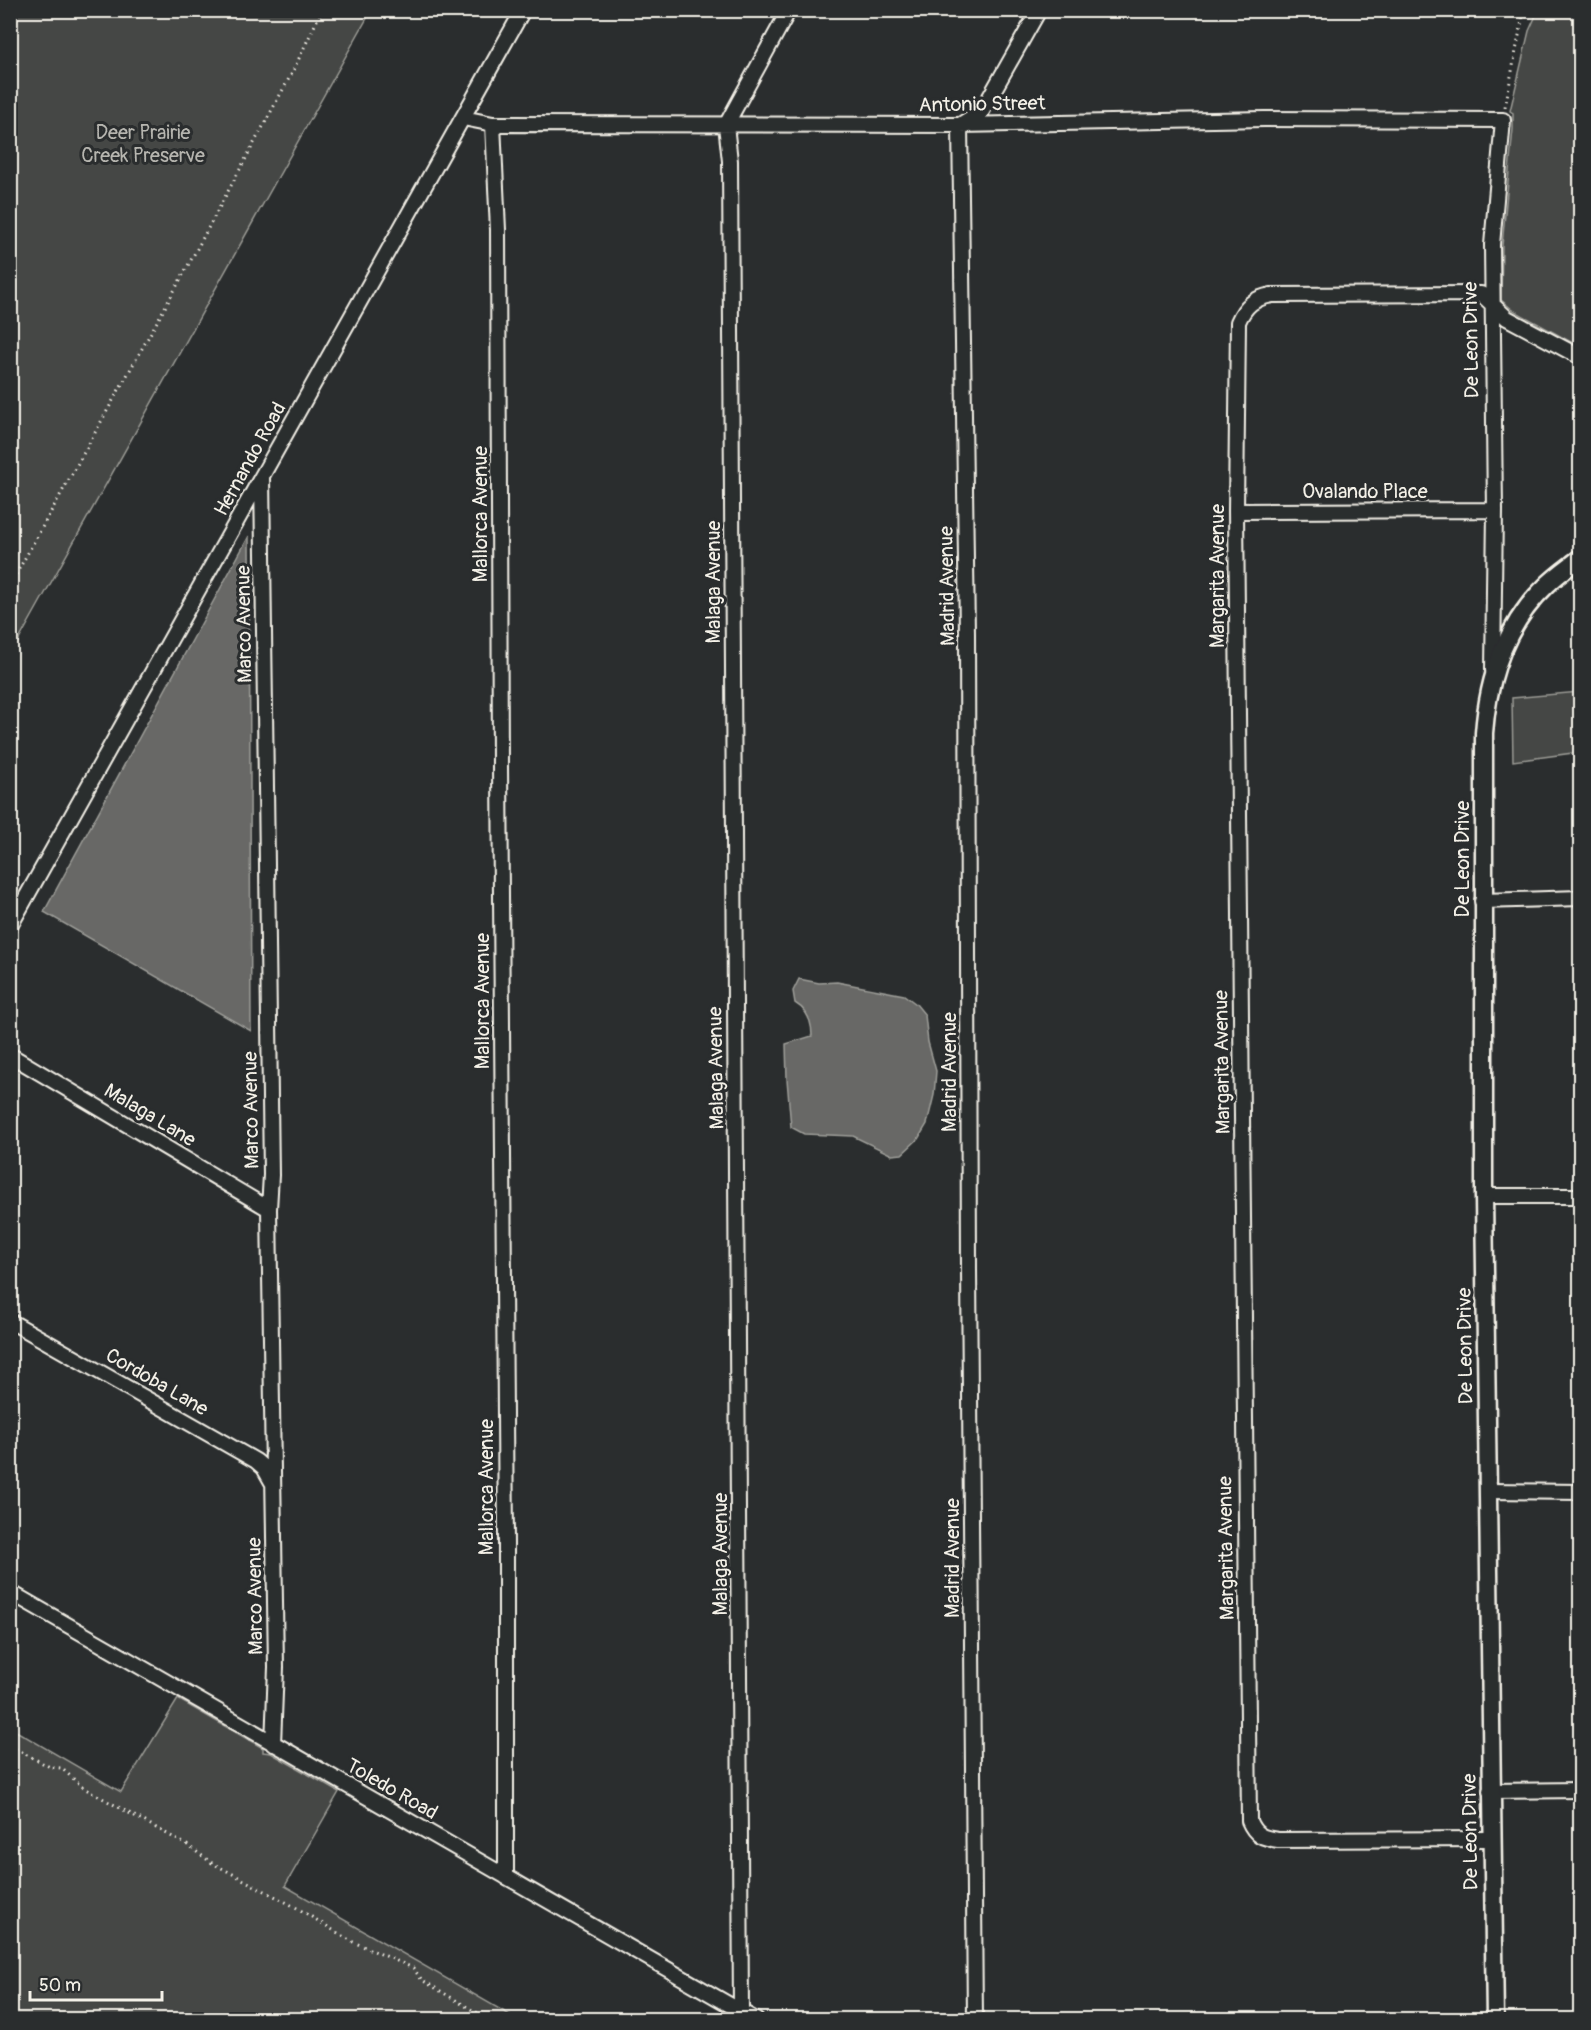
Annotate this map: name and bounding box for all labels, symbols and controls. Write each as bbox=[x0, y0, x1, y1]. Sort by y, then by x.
street label: Antonio Street bbox=[918, 90, 1047, 118]
park label: Deer Prairie Creek Preserve bbox=[81, 120, 205, 168]
street label: De Leon Drive bbox=[1457, 281, 1485, 399]
street label: Hernando Road bbox=[208, 398, 292, 520]
street label: Mallorca Avenue bbox=[468, 446, 493, 582]
street label: Ovalando Place bbox=[1302, 479, 1428, 504]
street label: Margarita Avenue bbox=[1205, 504, 1230, 648]
street label: Malaga Avenue bbox=[701, 520, 726, 643]
street label: Madrid Avenue bbox=[933, 526, 961, 646]
street label: Marco Avenue bbox=[230, 565, 258, 683]
street label: De Leon Drive bbox=[1450, 800, 1475, 917]
street label: Mallorca Avenue bbox=[470, 933, 495, 1069]
street label: Margarita Avenue bbox=[1208, 990, 1236, 1134]
street label: Malaga Avenue bbox=[702, 1006, 730, 1130]
street label: Madrid Avenue bbox=[937, 1012, 962, 1132]
street label: Marco Avenue bbox=[237, 1051, 265, 1169]
street label: Malaga Lane bbox=[100, 1078, 201, 1152]
street label: De Leon Drive bbox=[1451, 1287, 1479, 1405]
street label: Cordoba Lane bbox=[101, 1343, 213, 1422]
street label: Mallorca Avenue bbox=[474, 1419, 499, 1555]
street label: Margarita Avenue bbox=[1212, 1476, 1240, 1620]
street label: Malaga Avenue bbox=[708, 1492, 733, 1615]
street label: Madrid Avenue bbox=[940, 1498, 965, 1618]
street label: Marco Avenue bbox=[241, 1537, 269, 1655]
street label: Toledo Road bbox=[342, 1753, 442, 1825]
street label: De Leon Drive bbox=[1456, 1773, 1484, 1891]
scale bar bbox=[30, 1964, 162, 2002]
text: 50 m bbox=[39, 1974, 81, 1997]

